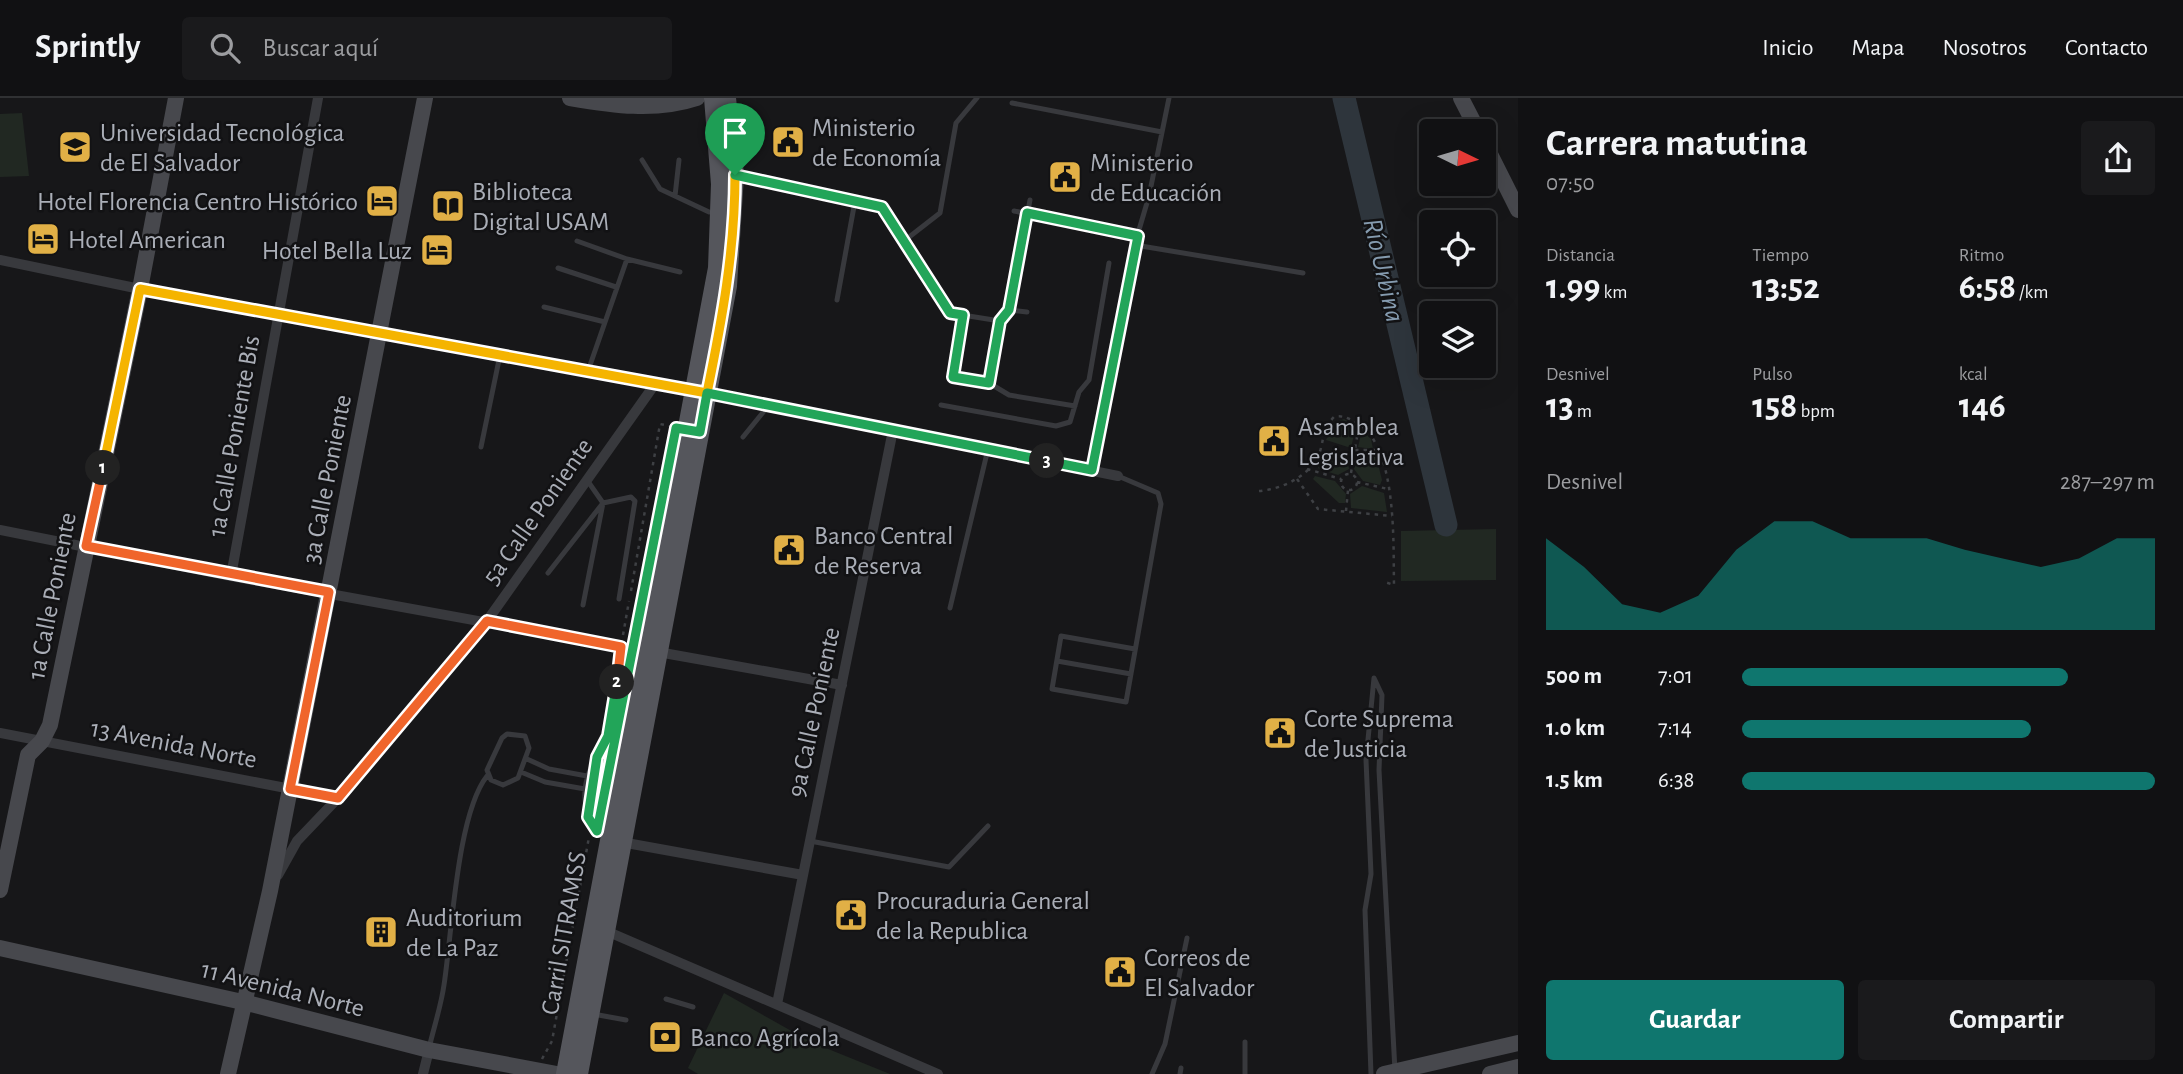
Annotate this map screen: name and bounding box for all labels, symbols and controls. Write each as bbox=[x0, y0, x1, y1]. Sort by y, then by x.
search box bbox=[182, 17, 672, 80]
icon: search bbox=[206, 29, 244, 67]
text: Sprintly bbox=[35, 31, 140, 64]
text: Buscar aquí bbox=[262, 35, 378, 61]
text: Inicio bbox=[1762, 36, 1813, 60]
text: Mapa bbox=[1851, 36, 1905, 60]
text: Nosotros bbox=[1943, 36, 2027, 60]
text: Contacto bbox=[2065, 36, 2148, 60]
pin bbox=[705, 103, 765, 175]
icon: arrive bbox=[716, 114, 754, 152]
place label: Ministerio de Economía bbox=[812, 115, 941, 171]
north arrow bbox=[1419, 119, 1496, 196]
map controls bbox=[1419, 119, 1496, 378]
place label: Universidad Tecnológica de El Salvador bbox=[100, 120, 344, 176]
button: share bbox=[2081, 121, 2155, 195]
public building icon: Ministerio de Economía bbox=[769, 123, 807, 161]
text: Carrera matutina bbox=[1546, 125, 1808, 163]
school or university icon: Universidad Tecnológica de El Salvador bbox=[56, 128, 94, 166]
place label: Ministerio de Educación bbox=[1090, 150, 1222, 206]
public building icon: Ministerio de Educación bbox=[1046, 158, 1084, 196]
text: 07:50 bbox=[1546, 172, 1595, 195]
place label: Biblioteca Digital USAM bbox=[472, 179, 609, 235]
hotel icon: Hotel Florencia Centro Histórico bbox=[363, 182, 401, 220]
library icon: Biblioteca Digital USAM bbox=[429, 187, 467, 225]
place label: Hotel Florencia Centro Histórico bbox=[37, 189, 358, 215]
button: locate bbox=[1419, 210, 1496, 287]
water label: Río Urbina bbox=[1358, 216, 1409, 325]
hotel icon: Hotel American bbox=[24, 220, 62, 258]
place label: Hotel American bbox=[68, 227, 226, 253]
hotel icon: Hotel Bella Luz bbox=[418, 231, 456, 269]
place label: Hotel Bella Luz bbox=[262, 238, 412, 264]
text: Distancia bbox=[1546, 246, 1615, 265]
text: Tiempo bbox=[1752, 246, 1809, 265]
text: Ritmo bbox=[1959, 246, 2004, 265]
text: 1.99 bbox=[1546, 270, 1600, 305]
text: 13:52 bbox=[1752, 270, 1820, 305]
text: 6:58 bbox=[1959, 270, 2016, 305]
text: km bbox=[1600, 283, 1627, 302]
text: /km bbox=[2016, 283, 2048, 302]
button: layers bbox=[1419, 301, 1496, 378]
street label: 1a Calle Poniente Bis bbox=[203, 333, 265, 539]
text: Desnivel bbox=[1546, 365, 1610, 384]
text: Pulso bbox=[1752, 365, 1793, 384]
text: kcal bbox=[1959, 365, 1988, 384]
text: 13 bbox=[1546, 389, 1574, 424]
text: 158 bbox=[1752, 389, 1797, 424]
text: 146 bbox=[1959, 389, 2006, 424]
street label: 3a Calle Poniente bbox=[298, 392, 356, 566]
text: m bbox=[1574, 402, 1592, 421]
text: bpm bbox=[1797, 402, 1835, 421]
place label: Asamblea Legislativa bbox=[1298, 414, 1404, 470]
public building icon: Asamblea Legislativa bbox=[1255, 422, 1293, 460]
street label: 5a Calle Poniente bbox=[478, 434, 598, 589]
pin: 3 bbox=[1030, 444, 1064, 478]
pin: 1 bbox=[86, 450, 120, 486]
text: 3 bbox=[1042, 451, 1051, 470]
text: 1 bbox=[99, 458, 106, 477]
text: Desnivel bbox=[1546, 471, 1623, 494]
text: 287–297 m bbox=[2060, 471, 2155, 494]
street label: 1a Calle Poniente bbox=[23, 510, 81, 682]
place label: Banco Central de Reserva bbox=[814, 523, 953, 579]
public building icon: Banco Central de Reserva bbox=[770, 531, 808, 569]
street label: 9a Calle Poniente bbox=[783, 625, 845, 800]
pin: 2 bbox=[600, 664, 634, 700]
text: 500 m bbox=[1546, 665, 1602, 688]
text: 7:01 bbox=[1658, 665, 1693, 688]
text: 2 bbox=[612, 672, 621, 691]
place label: Corte Suprema de Justicia bbox=[1304, 706, 1454, 762]
public building icon: Corte Suprema de Justicia bbox=[1261, 714, 1299, 752]
street label: 13 Avenida Norte bbox=[89, 715, 259, 773]
text: 1.0 km bbox=[1546, 717, 1605, 740]
text: 7:14 bbox=[1658, 717, 1692, 740]
text: 1.5 km bbox=[1546, 769, 1603, 792]
text: 6:38 bbox=[1658, 769, 1694, 792]
street label: Carril SITRAMSS bbox=[537, 850, 591, 1017]
place label: Procuraduria General de la Republica bbox=[876, 888, 1090, 944]
public building icon: Procuraduria General de la Republica bbox=[832, 896, 870, 934]
place label: Auditorium de La Paz bbox=[406, 905, 522, 961]
building icon: Auditorium de La Paz bbox=[362, 913, 400, 951]
place label: Correos de El Salvador bbox=[1144, 945, 1255, 1001]
public building icon: Correos de El Salvador bbox=[1101, 953, 1139, 991]
street label: 11 Avenida Norte bbox=[199, 956, 367, 1022]
button: Guardar bbox=[1546, 980, 1844, 1060]
button: Compartir bbox=[1858, 980, 2155, 1060]
bank icon: Banco Agrícola bbox=[646, 1018, 684, 1056]
place label: Banco Agrícola bbox=[690, 1025, 840, 1051]

